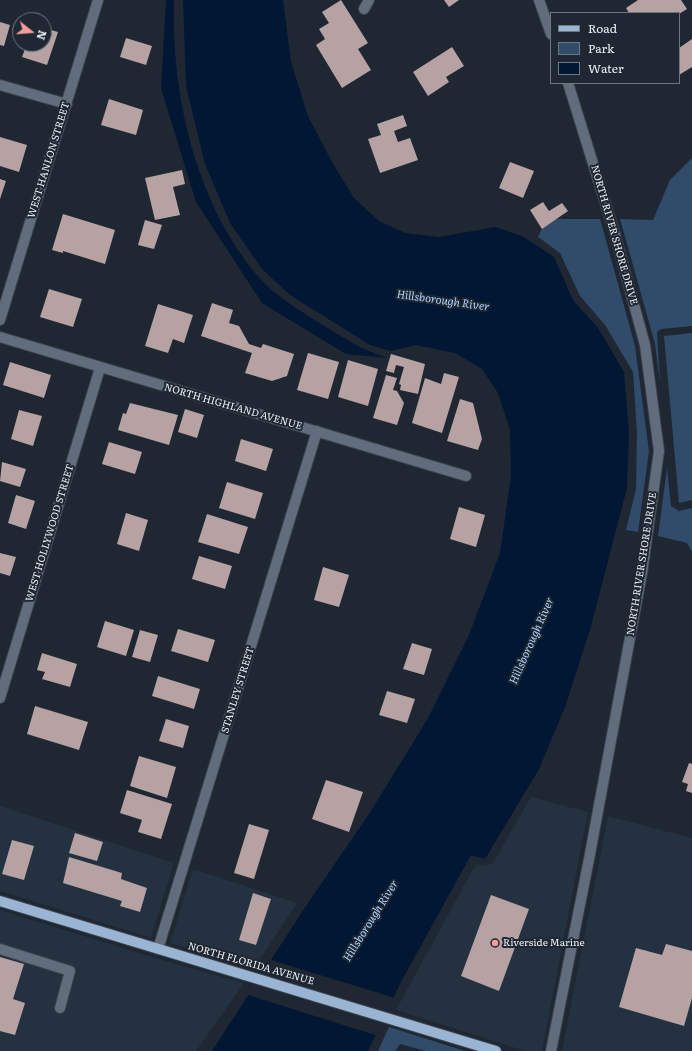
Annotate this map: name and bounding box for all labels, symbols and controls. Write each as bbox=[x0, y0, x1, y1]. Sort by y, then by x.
north arrow bbox=[12, 12, 52, 52]
legend bbox=[550, 12, 680, 84]
text: Road bbox=[588, 19, 617, 37]
text: N bbox=[34, 28, 52, 42]
text: Park bbox=[588, 39, 614, 57]
text: Water bbox=[588, 59, 624, 77]
street label: WEST HANLON STREET bbox=[26, 100, 72, 220]
street label: NORTH RIVER SHORE DRIVE bbox=[588, 164, 640, 306]
water label: Hillsborough River bbox=[396, 288, 490, 314]
street label: NORTH HIGHLAND AVENUE bbox=[163, 382, 303, 432]
street label: WEST HOLLYWOOD STREET bbox=[23, 463, 77, 603]
street label: NORTH RIVER SHORE DRIVE bbox=[625, 492, 659, 636]
water label: Hillsborough River bbox=[507, 596, 557, 686]
street label: STANLEY STREET bbox=[219, 645, 257, 735]
water label: Hillsborough River bbox=[341, 878, 401, 964]
place label: Riverside Marine bbox=[503, 937, 585, 949]
marker: Riverside Marine bbox=[490, 938, 500, 948]
street label: NORTH FLORIDA AVENUE bbox=[187, 940, 315, 988]

